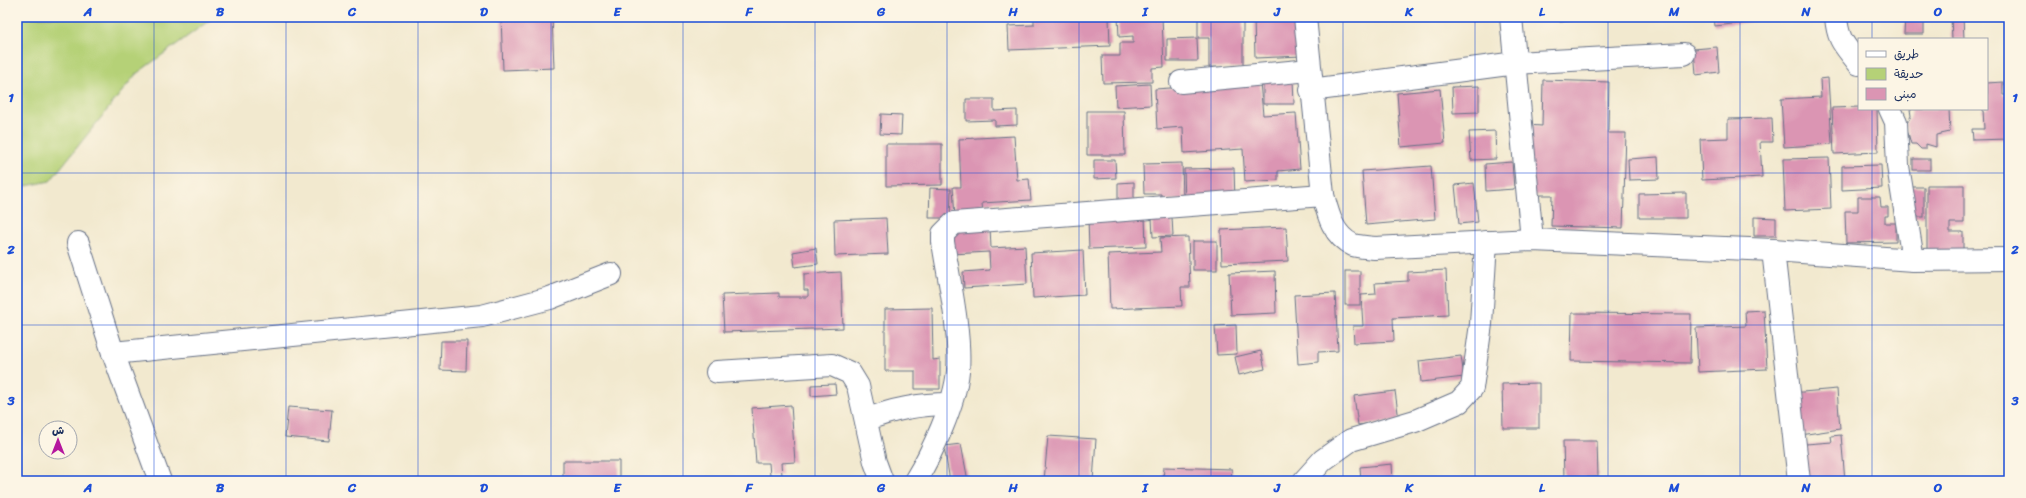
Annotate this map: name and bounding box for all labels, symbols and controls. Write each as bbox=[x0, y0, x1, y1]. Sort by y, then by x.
text: A bbox=[83, 0, 92, 23]
text: B bbox=[216, 0, 225, 23]
text: C bbox=[347, 0, 357, 23]
text: D bbox=[480, 0, 488, 23]
text: E bbox=[613, 0, 622, 23]
text: F bbox=[744, 0, 753, 23]
text: G bbox=[876, 0, 886, 23]
text: H bbox=[1007, 0, 1018, 23]
text: I bbox=[1141, 0, 1149, 23]
text: J bbox=[1273, 0, 1281, 23]
text: K bbox=[1404, 0, 1414, 23]
text: L bbox=[1539, 0, 1546, 23]
text: M bbox=[1668, 0, 1680, 23]
text: N bbox=[1800, 0, 1811, 23]
text: O bbox=[1933, 0, 1943, 23]
legend bbox=[1858, 38, 1988, 110]
text: طريق bbox=[1894, 43, 1919, 65]
text: حديقة bbox=[1894, 63, 1923, 85]
text: مبنى bbox=[1894, 83, 1917, 105]
text: 1 bbox=[8, 86, 14, 109]
text: 1 bbox=[2012, 86, 2018, 109]
text: 2 bbox=[6, 238, 15, 261]
text: 2 bbox=[2010, 238, 2019, 261]
text: 3 bbox=[6, 389, 15, 412]
text: 3 bbox=[2010, 389, 2019, 412]
north arrow bbox=[38, 420, 78, 460]
text: ش bbox=[52, 421, 64, 440]
text: A bbox=[83, 476, 92, 498]
text: B bbox=[216, 476, 225, 498]
text: C bbox=[347, 476, 357, 498]
text: D bbox=[480, 476, 488, 498]
text: E bbox=[613, 476, 622, 498]
text: F bbox=[744, 476, 753, 498]
text: G bbox=[876, 476, 886, 498]
text: H bbox=[1007, 476, 1018, 498]
text: I bbox=[1141, 476, 1149, 498]
text: J bbox=[1273, 476, 1281, 498]
text: K bbox=[1404, 476, 1414, 498]
text: L bbox=[1539, 476, 1546, 498]
text: M bbox=[1668, 476, 1680, 498]
text: N bbox=[1800, 476, 1811, 498]
text: O bbox=[1933, 476, 1943, 498]

